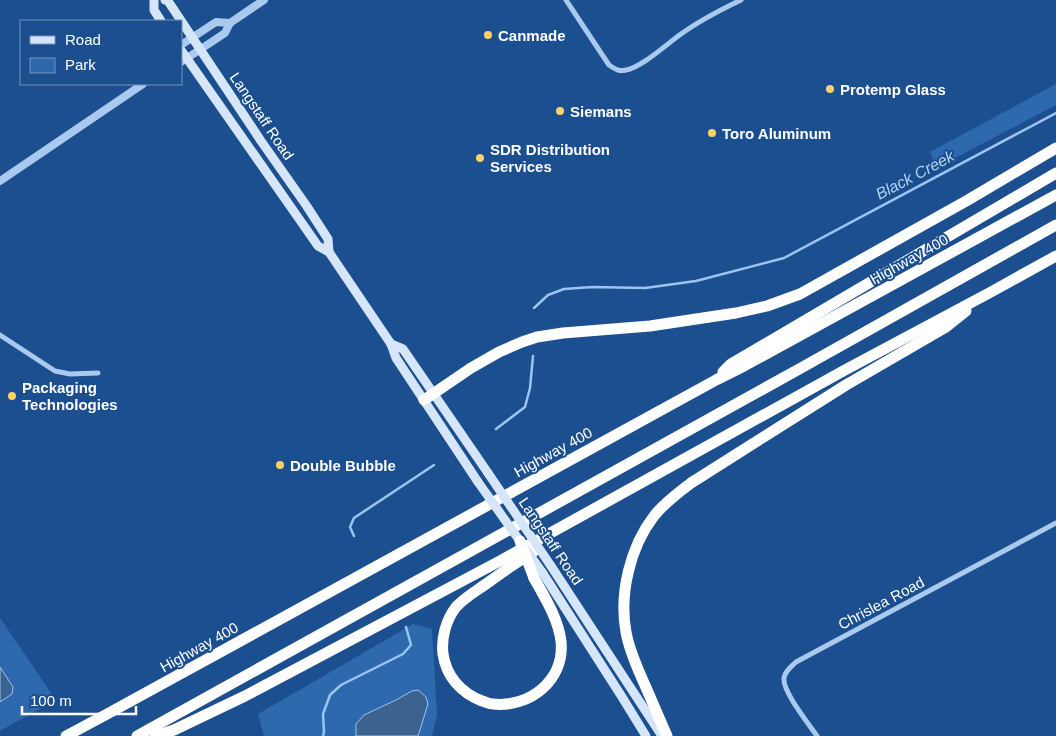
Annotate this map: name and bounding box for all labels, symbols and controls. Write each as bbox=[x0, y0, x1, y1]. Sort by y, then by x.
legend bbox=[20, 20, 182, 85]
place label: Canmade bbox=[498, 27, 566, 44]
marker: Canmade bbox=[482, 29, 494, 41]
text: Road bbox=[65, 31, 101, 48]
text: Park bbox=[65, 56, 96, 73]
street label: Langstaff Road bbox=[227, 69, 297, 163]
place label: Protemp Glass bbox=[840, 81, 946, 98]
marker: Protemp Glass bbox=[824, 83, 836, 95]
place label: Siemans bbox=[570, 103, 632, 120]
marker: Siemans bbox=[554, 105, 566, 117]
place label: Toro Aluminum bbox=[722, 125, 831, 142]
marker: Toro Aluminum bbox=[706, 127, 718, 139]
place label: SDR Distribution Services bbox=[490, 141, 610, 175]
water label: Black Creek bbox=[873, 147, 958, 203]
marker: SDR Distribution Services bbox=[474, 152, 486, 164]
street label: Highway 400 bbox=[867, 231, 951, 287]
place label: Packaging Technologies bbox=[22, 379, 118, 413]
marker: Packaging Technologies bbox=[6, 390, 18, 402]
street label: Highway 400 bbox=[511, 424, 595, 480]
place label: Double Bubble bbox=[290, 457, 396, 474]
marker: Double Bubble bbox=[274, 459, 286, 471]
street label: Langstaff Road bbox=[516, 494, 586, 588]
street label: Chrislea Road bbox=[835, 573, 927, 633]
street label: Highway 400 bbox=[157, 619, 241, 675]
scale bar bbox=[22, 684, 136, 716]
text: 100 m bbox=[30, 692, 72, 709]

